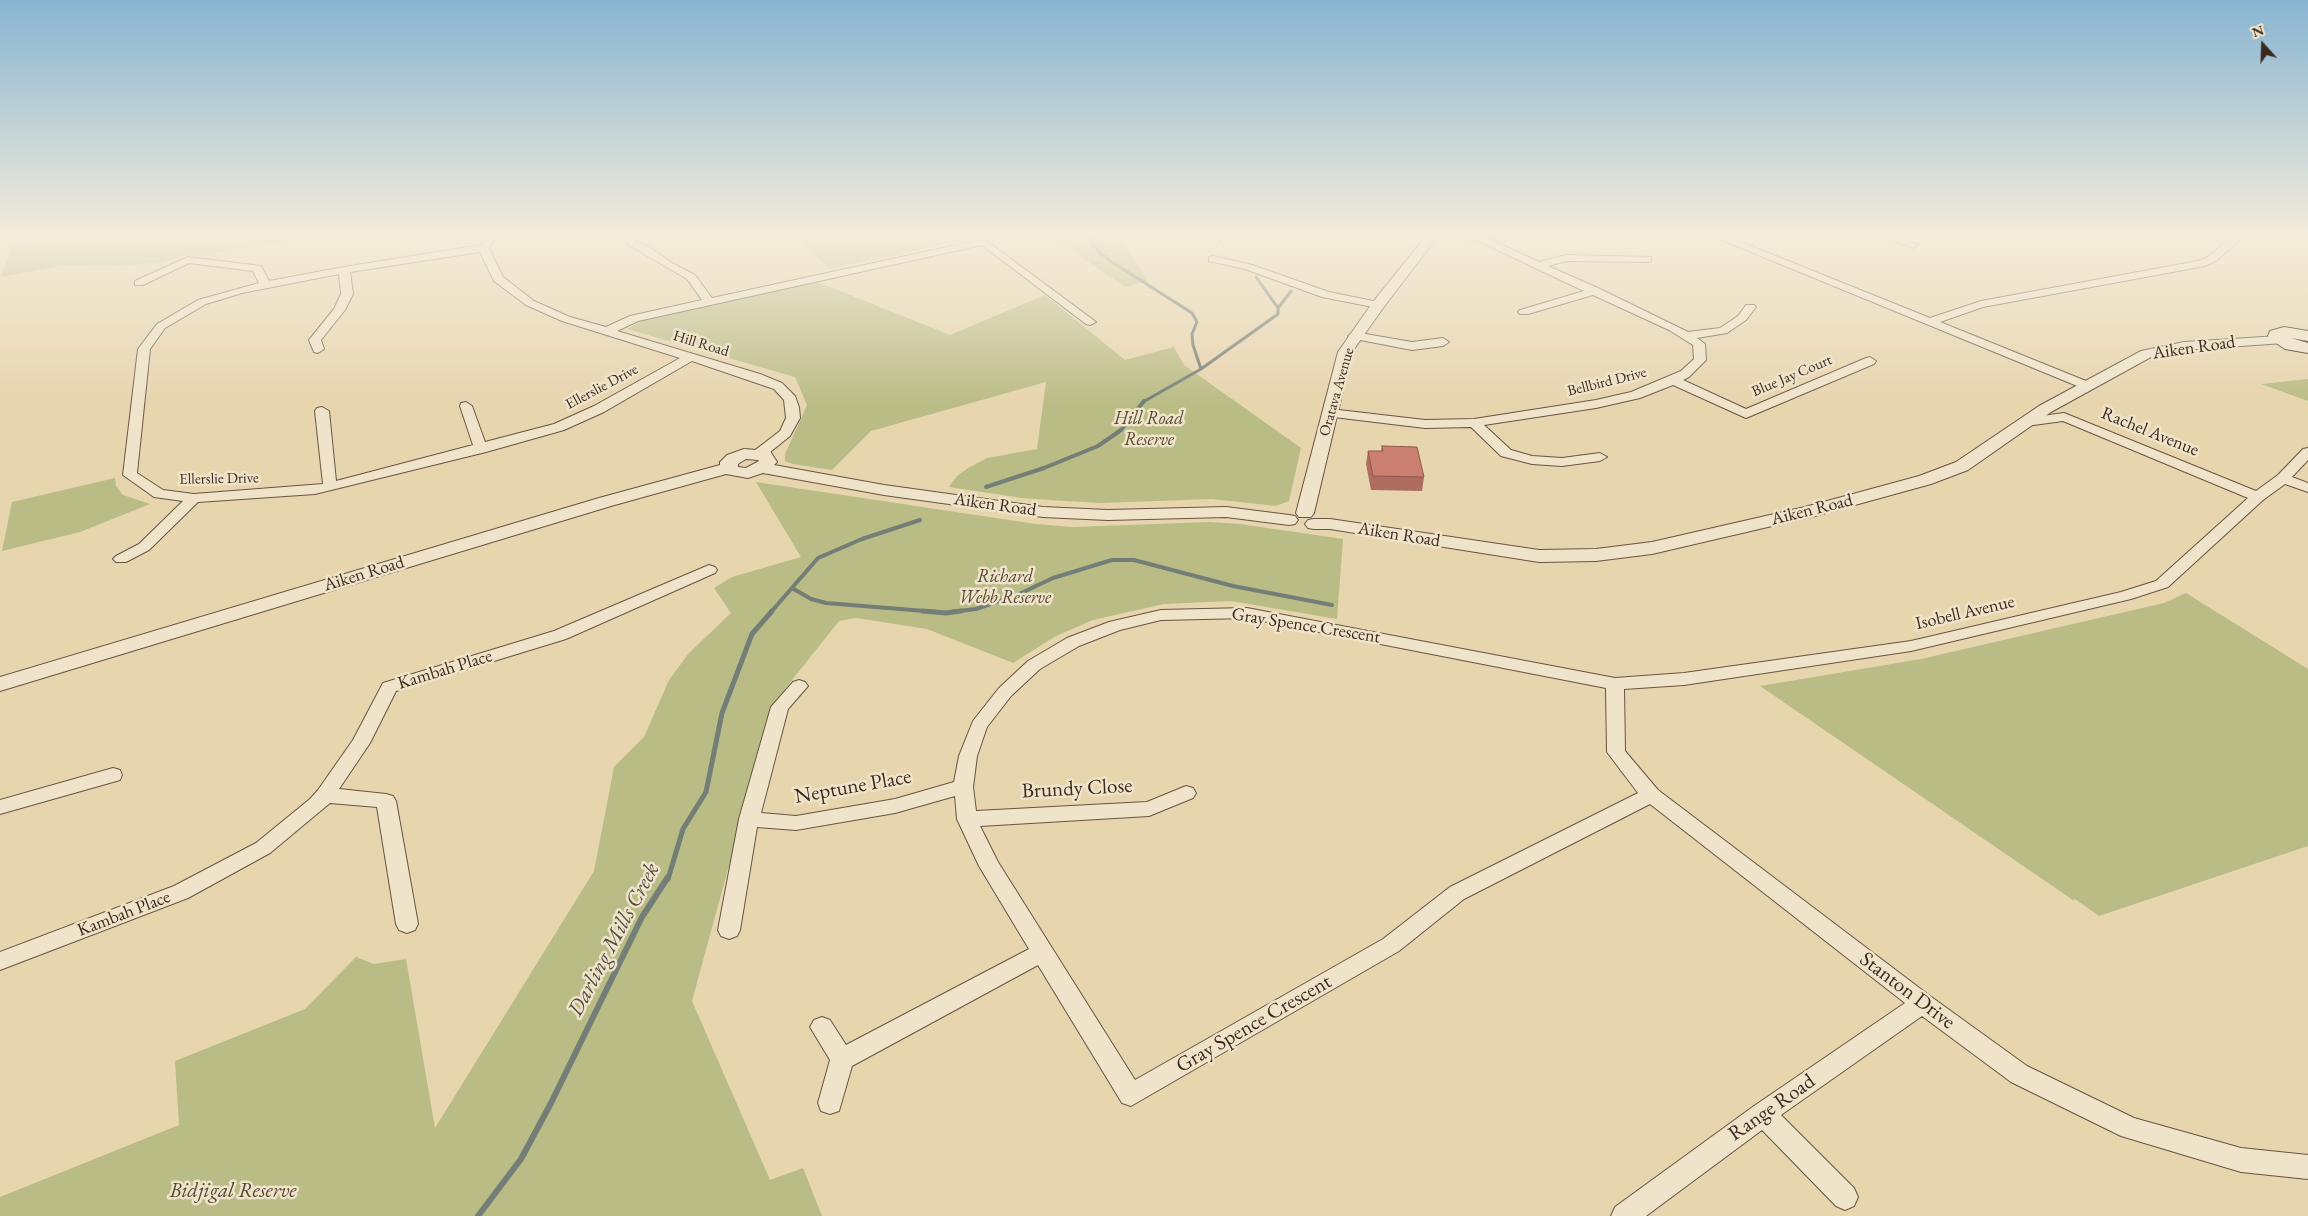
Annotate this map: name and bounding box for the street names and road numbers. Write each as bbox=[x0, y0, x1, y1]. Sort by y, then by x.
street label: Hill Road bbox=[671, 327, 731, 361]
street label: Aiken Road bbox=[2151, 332, 2237, 364]
street label: Oratava Avenue bbox=[1316, 346, 1358, 438]
street label: Blue Jay Court bbox=[1749, 351, 1835, 401]
street label: Ellerslie Drive bbox=[563, 360, 641, 414]
street label: Bellbird Drive bbox=[1566, 363, 1648, 401]
street label: Rachel Avenue bbox=[2098, 403, 2202, 461]
street label: Ellerslie Drive bbox=[179, 469, 259, 489]
street label: Aiken Road bbox=[952, 489, 1038, 521]
street label: Aiken Road bbox=[1769, 489, 1855, 531]
street label: Aiken Road bbox=[1356, 518, 1442, 552]
street label: Aiken Road bbox=[321, 552, 407, 596]
street label: Isobell Avenue bbox=[1913, 591, 2017, 635]
street label: Gray Spence Crescent bbox=[1230, 604, 1382, 648]
street label: Kambah Place bbox=[395, 645, 495, 695]
street label: Neptune Place bbox=[793, 764, 913, 810]
street label: Brundy Close bbox=[1021, 774, 1133, 804]
street label: Kambah Place bbox=[74, 886, 174, 942]
street label: Stanton Drive bbox=[1854, 947, 1960, 1035]
street label: Gray Spence Crescent bbox=[1172, 969, 1336, 1079]
street label: Range Road bbox=[1724, 1069, 1820, 1147]

